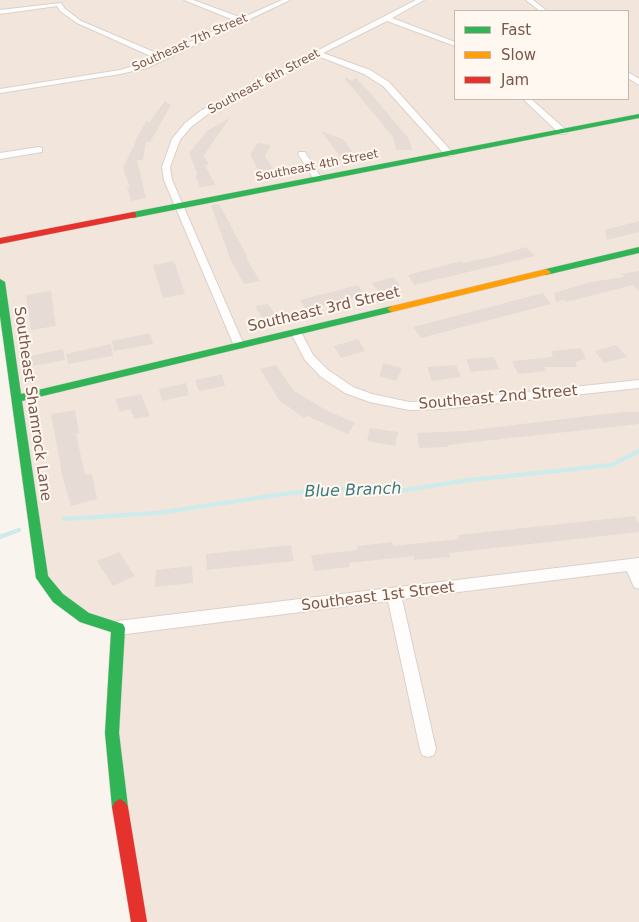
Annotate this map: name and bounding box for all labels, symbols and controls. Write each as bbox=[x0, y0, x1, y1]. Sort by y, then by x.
legend bbox=[454, 10, 629, 100]
street label: Southeast 7th Street bbox=[130, 11, 250, 75]
text: Fast bbox=[501, 21, 531, 39]
street label: Southeast 6th Street bbox=[206, 46, 322, 118]
text: Slow bbox=[501, 46, 536, 64]
text: Jam bbox=[501, 71, 529, 89]
street label: Southeast 4th Street bbox=[254, 147, 380, 185]
street label: Southeast 3rd Street bbox=[246, 284, 402, 336]
street label: Southeast Shamrock Lane bbox=[9, 306, 55, 502]
street label: Southeast 2nd Street bbox=[418, 382, 578, 414]
water label: Blue Branch bbox=[304, 480, 402, 502]
street label: Southeast 1st Street bbox=[300, 579, 456, 615]

